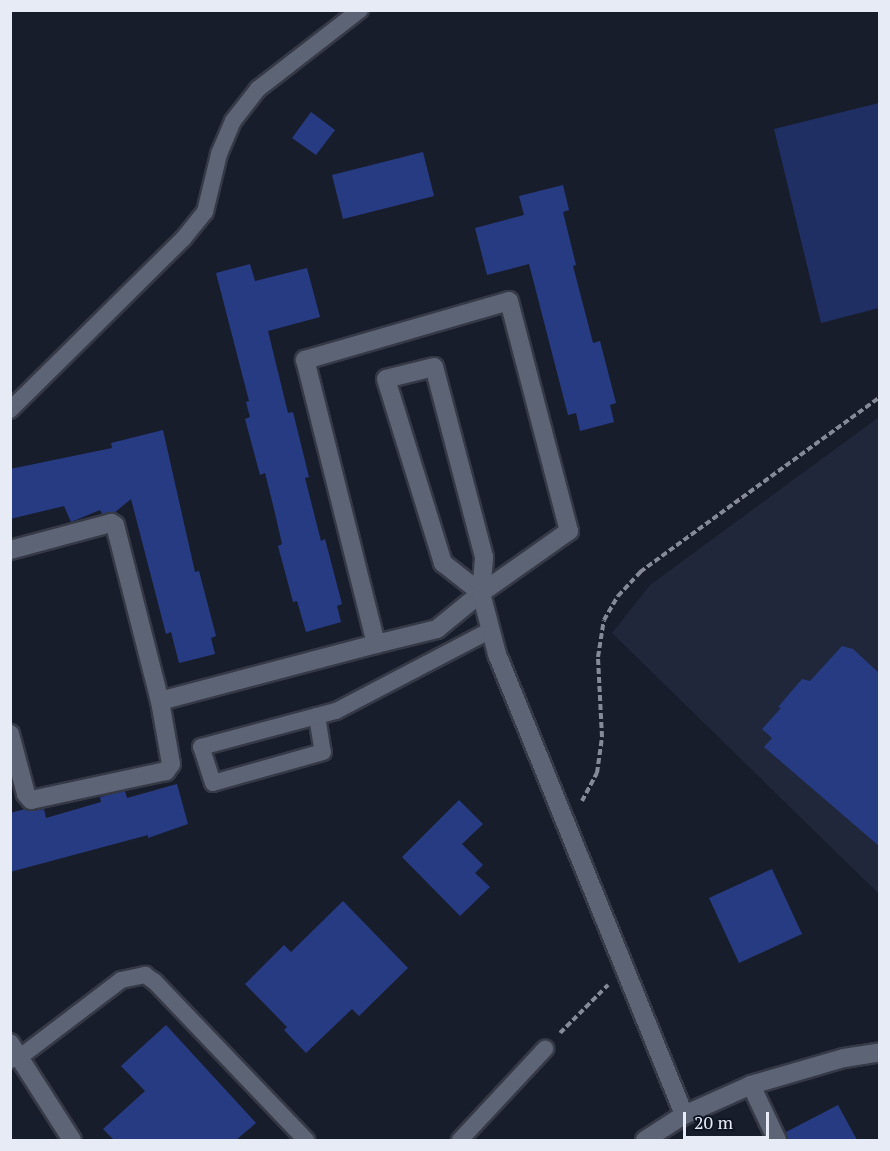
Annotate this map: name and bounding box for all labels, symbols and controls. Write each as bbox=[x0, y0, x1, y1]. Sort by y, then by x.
scale bar bbox=[686, 1100, 772, 1138]
text: 20 m bbox=[694, 1110, 733, 1134]

